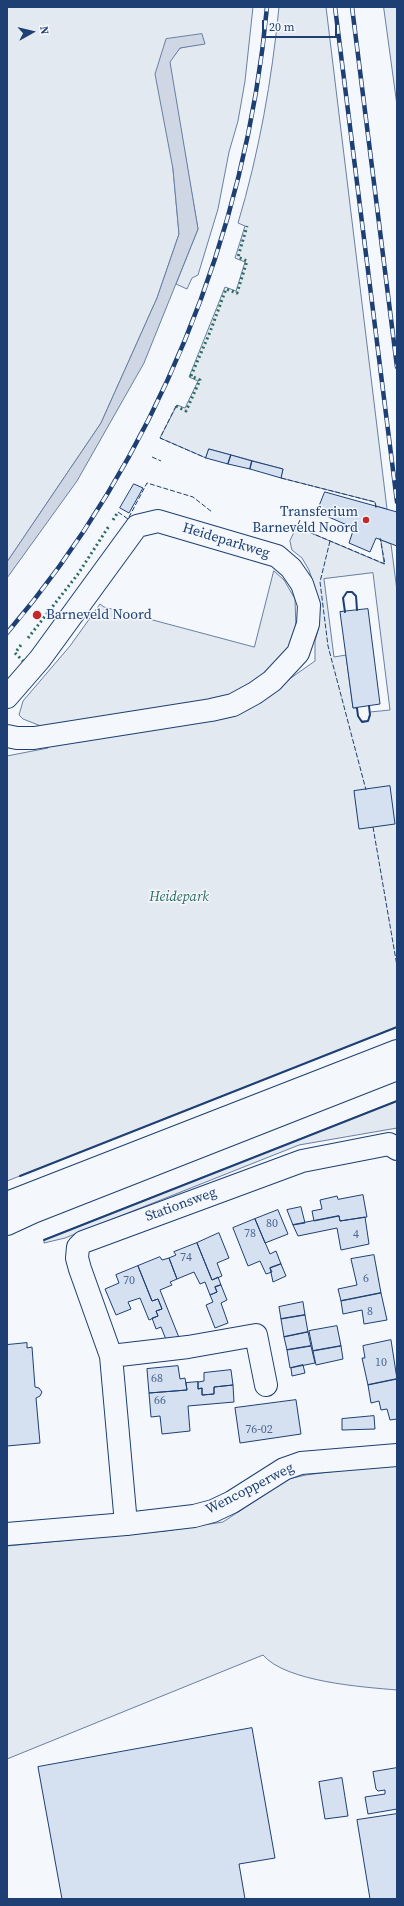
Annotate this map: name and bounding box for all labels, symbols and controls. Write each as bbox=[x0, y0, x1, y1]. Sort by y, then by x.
north arrow bbox=[12, 12, 52, 52]
scale bar bbox=[264, 12, 339, 38]
text: 20 m bbox=[269, 19, 295, 35]
text: N bbox=[36, 25, 52, 35]
place label: Transferium Barneveld Noord bbox=[252, 504, 358, 536]
marker: Transferium Barneveld Noord bbox=[361, 515, 371, 525]
street label: Heideparkweg bbox=[180, 520, 272, 562]
place label: Barneveld Noord bbox=[46, 607, 152, 623]
marker: Barneveld Noord bbox=[31, 609, 43, 621]
park label: Heidepark bbox=[149, 889, 209, 905]
street label: Stationsweg bbox=[143, 1184, 219, 1226]
house number: 80 bbox=[266, 1217, 278, 1231]
house number: 78 bbox=[244, 1227, 256, 1241]
house number: 4 bbox=[353, 1228, 359, 1242]
house number: 74 bbox=[180, 1251, 192, 1265]
house number: 6 bbox=[363, 1272, 369, 1286]
house number: 70 bbox=[123, 1274, 135, 1288]
house number: 8 bbox=[367, 1305, 373, 1319]
house number: 10 bbox=[375, 1356, 387, 1370]
house number: 68 bbox=[151, 1372, 163, 1386]
house number: 66 bbox=[154, 1394, 166, 1408]
house number: 76-02 bbox=[245, 1423, 273, 1437]
street label: Wencopperweg bbox=[203, 1460, 297, 1518]

